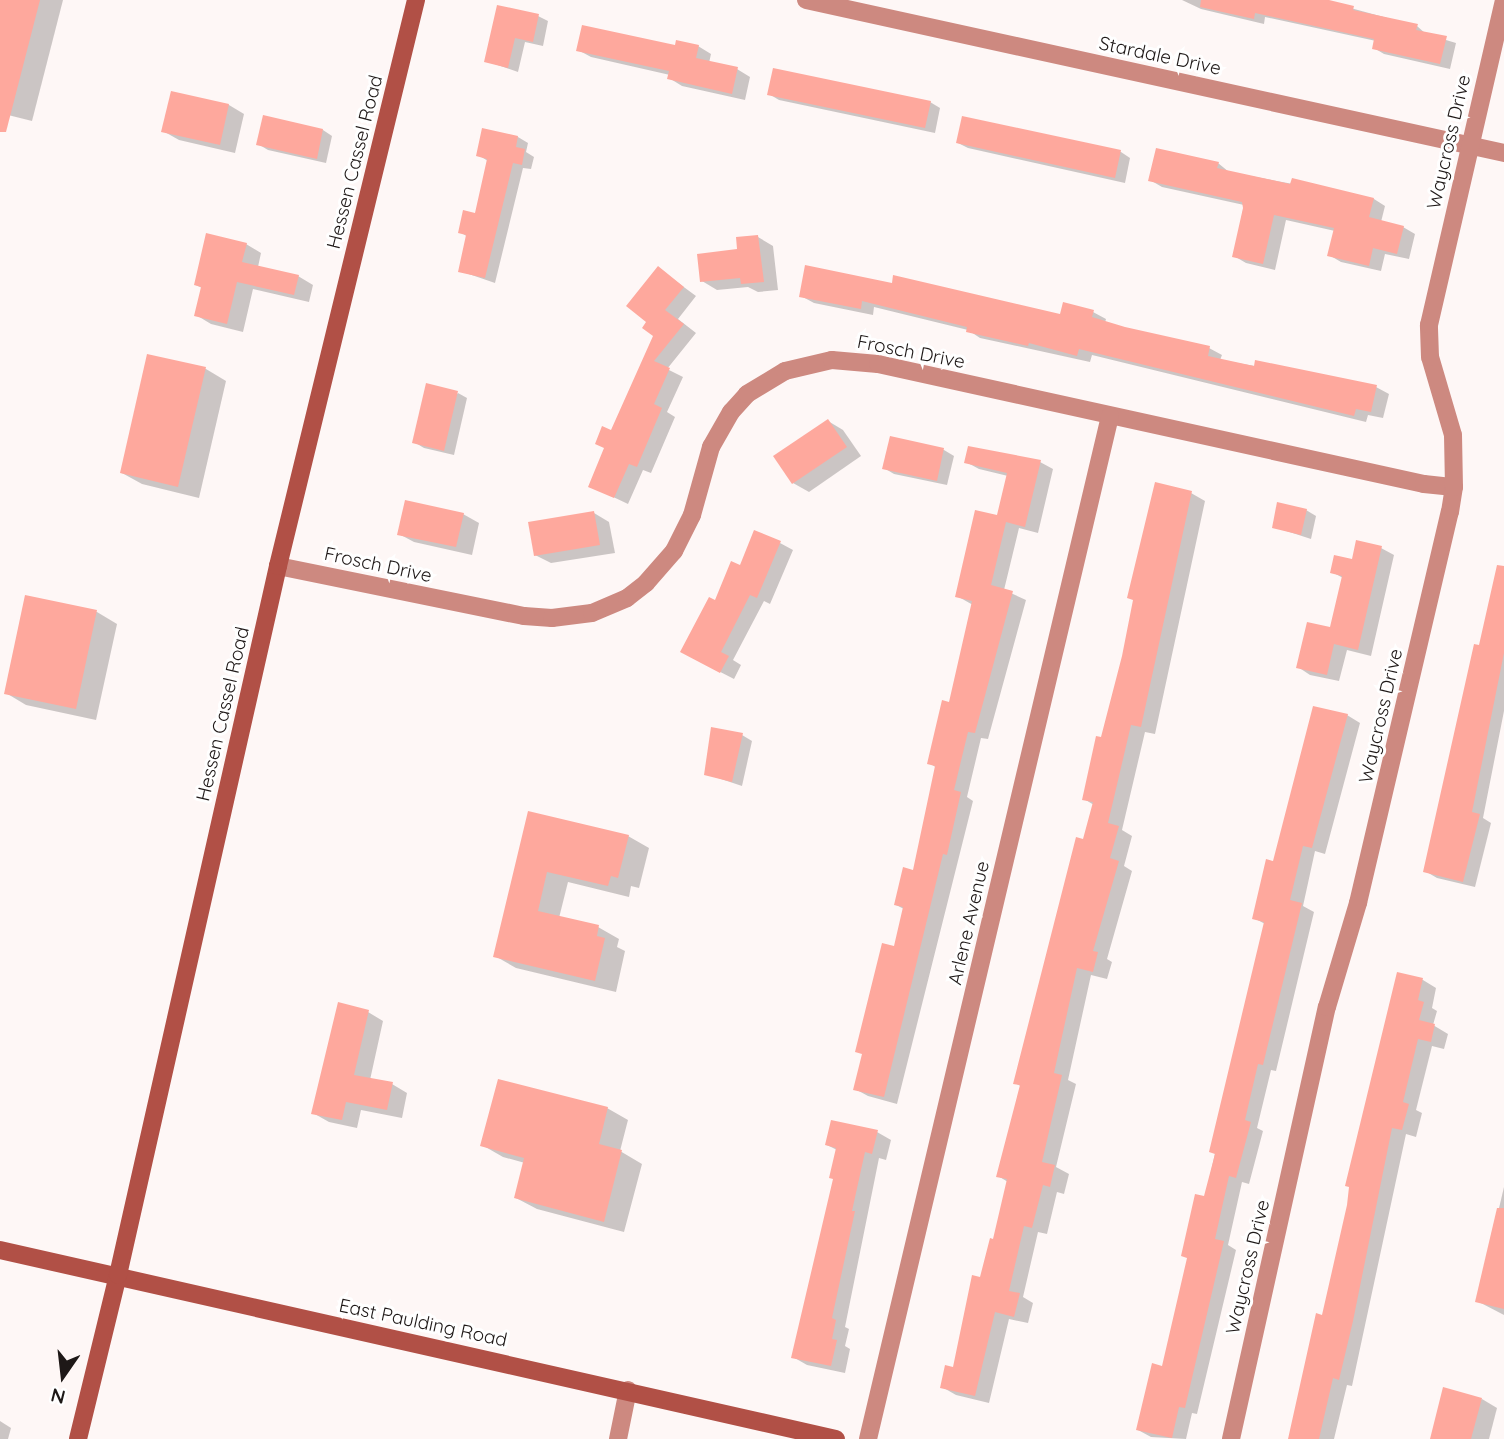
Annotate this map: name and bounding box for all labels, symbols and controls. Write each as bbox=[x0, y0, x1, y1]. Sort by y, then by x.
street label: Stardale Drive bbox=[1097, 32, 1223, 80]
street label: Hessen Cassel Road bbox=[322, 73, 388, 251]
street label: Waycross Drive bbox=[1422, 73, 1476, 211]
street label: Frosch Drive bbox=[855, 330, 967, 374]
street label: Frosch Drive bbox=[322, 542, 434, 588]
street label: Hessen Cassel Road bbox=[192, 625, 254, 803]
street label: Waycross Drive bbox=[1354, 647, 1408, 785]
street label: Arlene Avenue bbox=[944, 859, 994, 987]
street label: Waycross Drive bbox=[1221, 1198, 1275, 1336]
street label: East Paulding Road bbox=[337, 1294, 509, 1352]
north arrow bbox=[28, 1341, 98, 1411]
text: N bbox=[48, 1383, 68, 1410]

